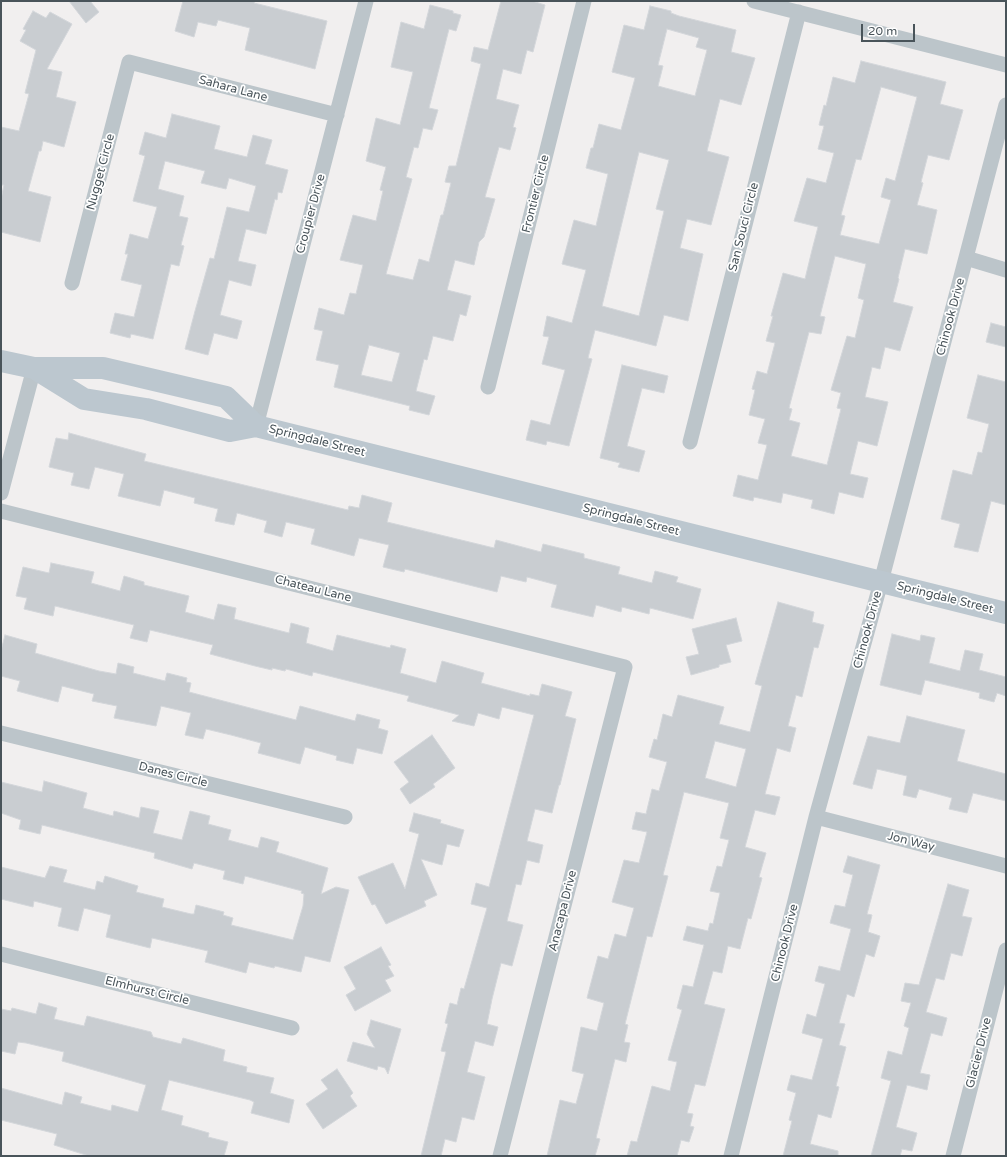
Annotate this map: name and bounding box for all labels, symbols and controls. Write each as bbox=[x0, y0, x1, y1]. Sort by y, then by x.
scale bar bbox=[863, 16, 917, 42]
text: 20 m bbox=[868, 24, 897, 38]
street label: Sahara Lane bbox=[197, 73, 269, 105]
street label: Nugget Circle bbox=[84, 132, 118, 212]
street label: Frontier Circle bbox=[519, 154, 553, 234]
street label: Croupier Drive bbox=[293, 173, 329, 255]
street label: San Souci Circle bbox=[726, 181, 762, 273]
street label: Chinook Drive bbox=[934, 277, 968, 357]
street label: Springdale Street bbox=[267, 422, 367, 460]
street label: Springdale Street bbox=[581, 501, 681, 539]
street label: Chateau Lane bbox=[273, 573, 353, 605]
street label: Springdale Street bbox=[895, 579, 995, 617]
street label: Chinook Drive bbox=[851, 590, 885, 670]
street label: Danes Circle bbox=[137, 759, 209, 791]
street label: Jon Way bbox=[886, 829, 936, 855]
street label: Anacapa Drive bbox=[546, 869, 580, 953]
street label: Chinook Drive bbox=[768, 903, 802, 983]
street label: Elmhurst Circle bbox=[103, 974, 191, 1008]
street label: Glacier Drive bbox=[963, 1016, 995, 1090]

